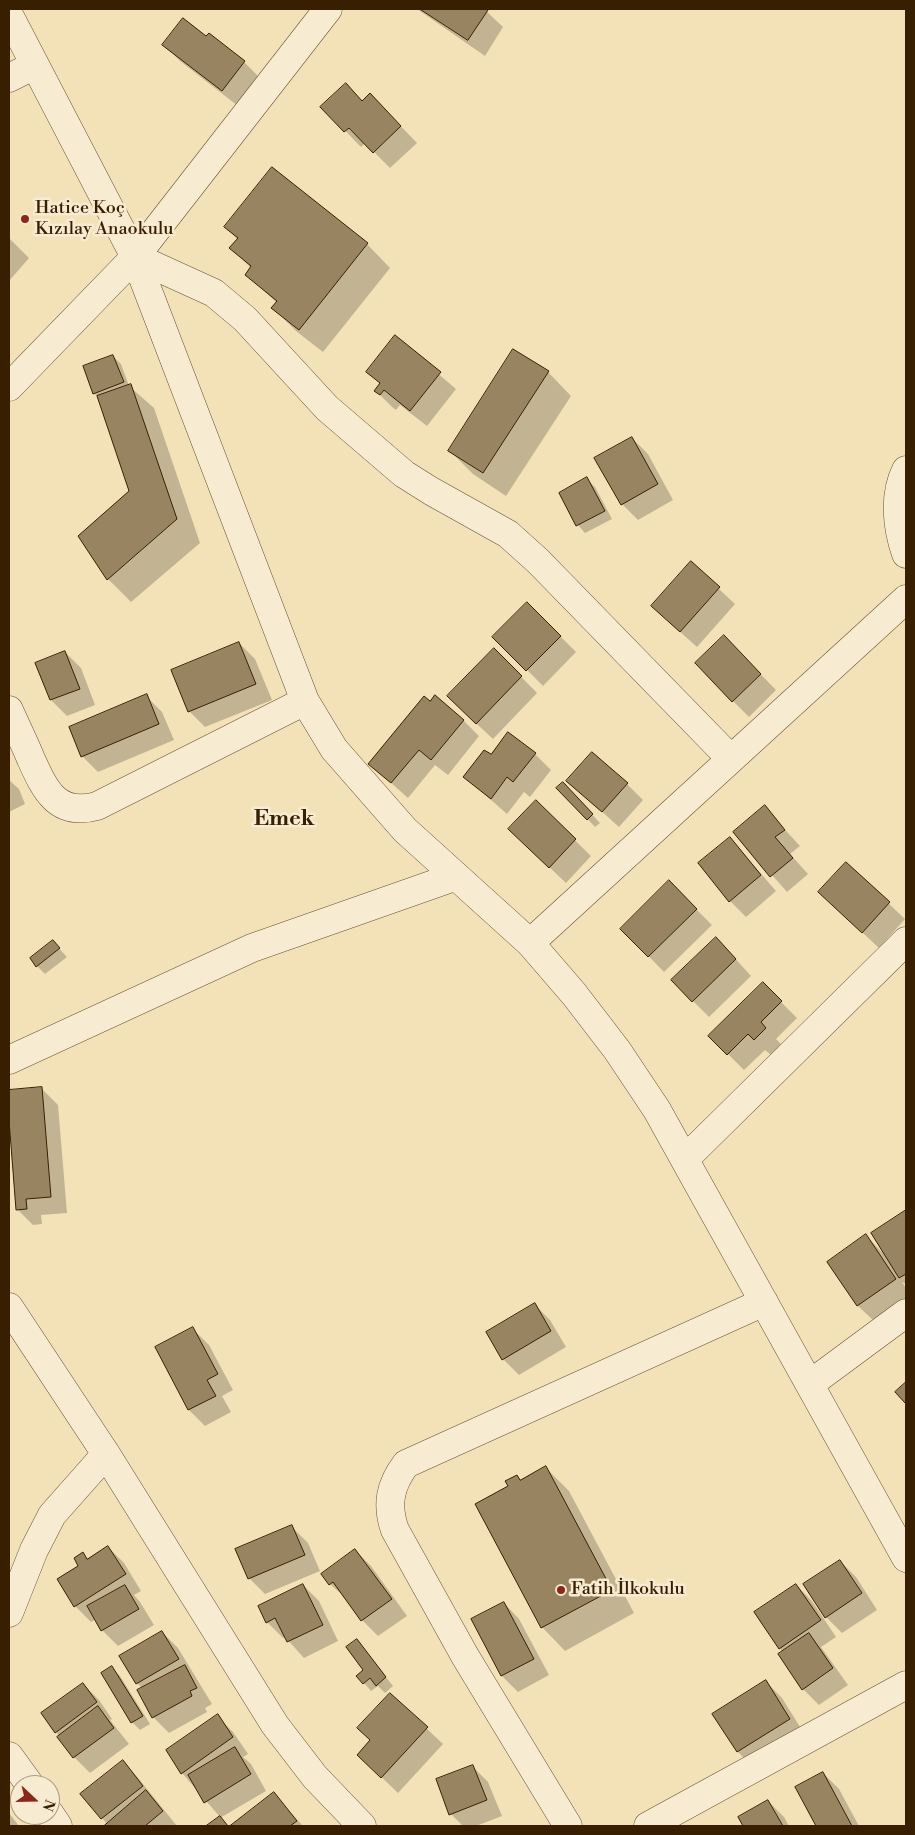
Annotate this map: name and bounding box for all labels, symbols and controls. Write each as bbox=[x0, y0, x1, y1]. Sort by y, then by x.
place label: Hatice Koç Kızılay Anaokulu bbox=[35, 198, 173, 240]
marker: Hatice Koç Kızılay Anaokulu bbox=[19, 213, 31, 225]
district label: Emek bbox=[254, 807, 314, 833]
place label: Fatih İlkokulu bbox=[571, 1579, 685, 1601]
marker: Fatih İlkokulu bbox=[555, 1584, 567, 1596]
north arrow bbox=[10, 1775, 60, 1825]
text: N bbox=[38, 1797, 58, 1813]

